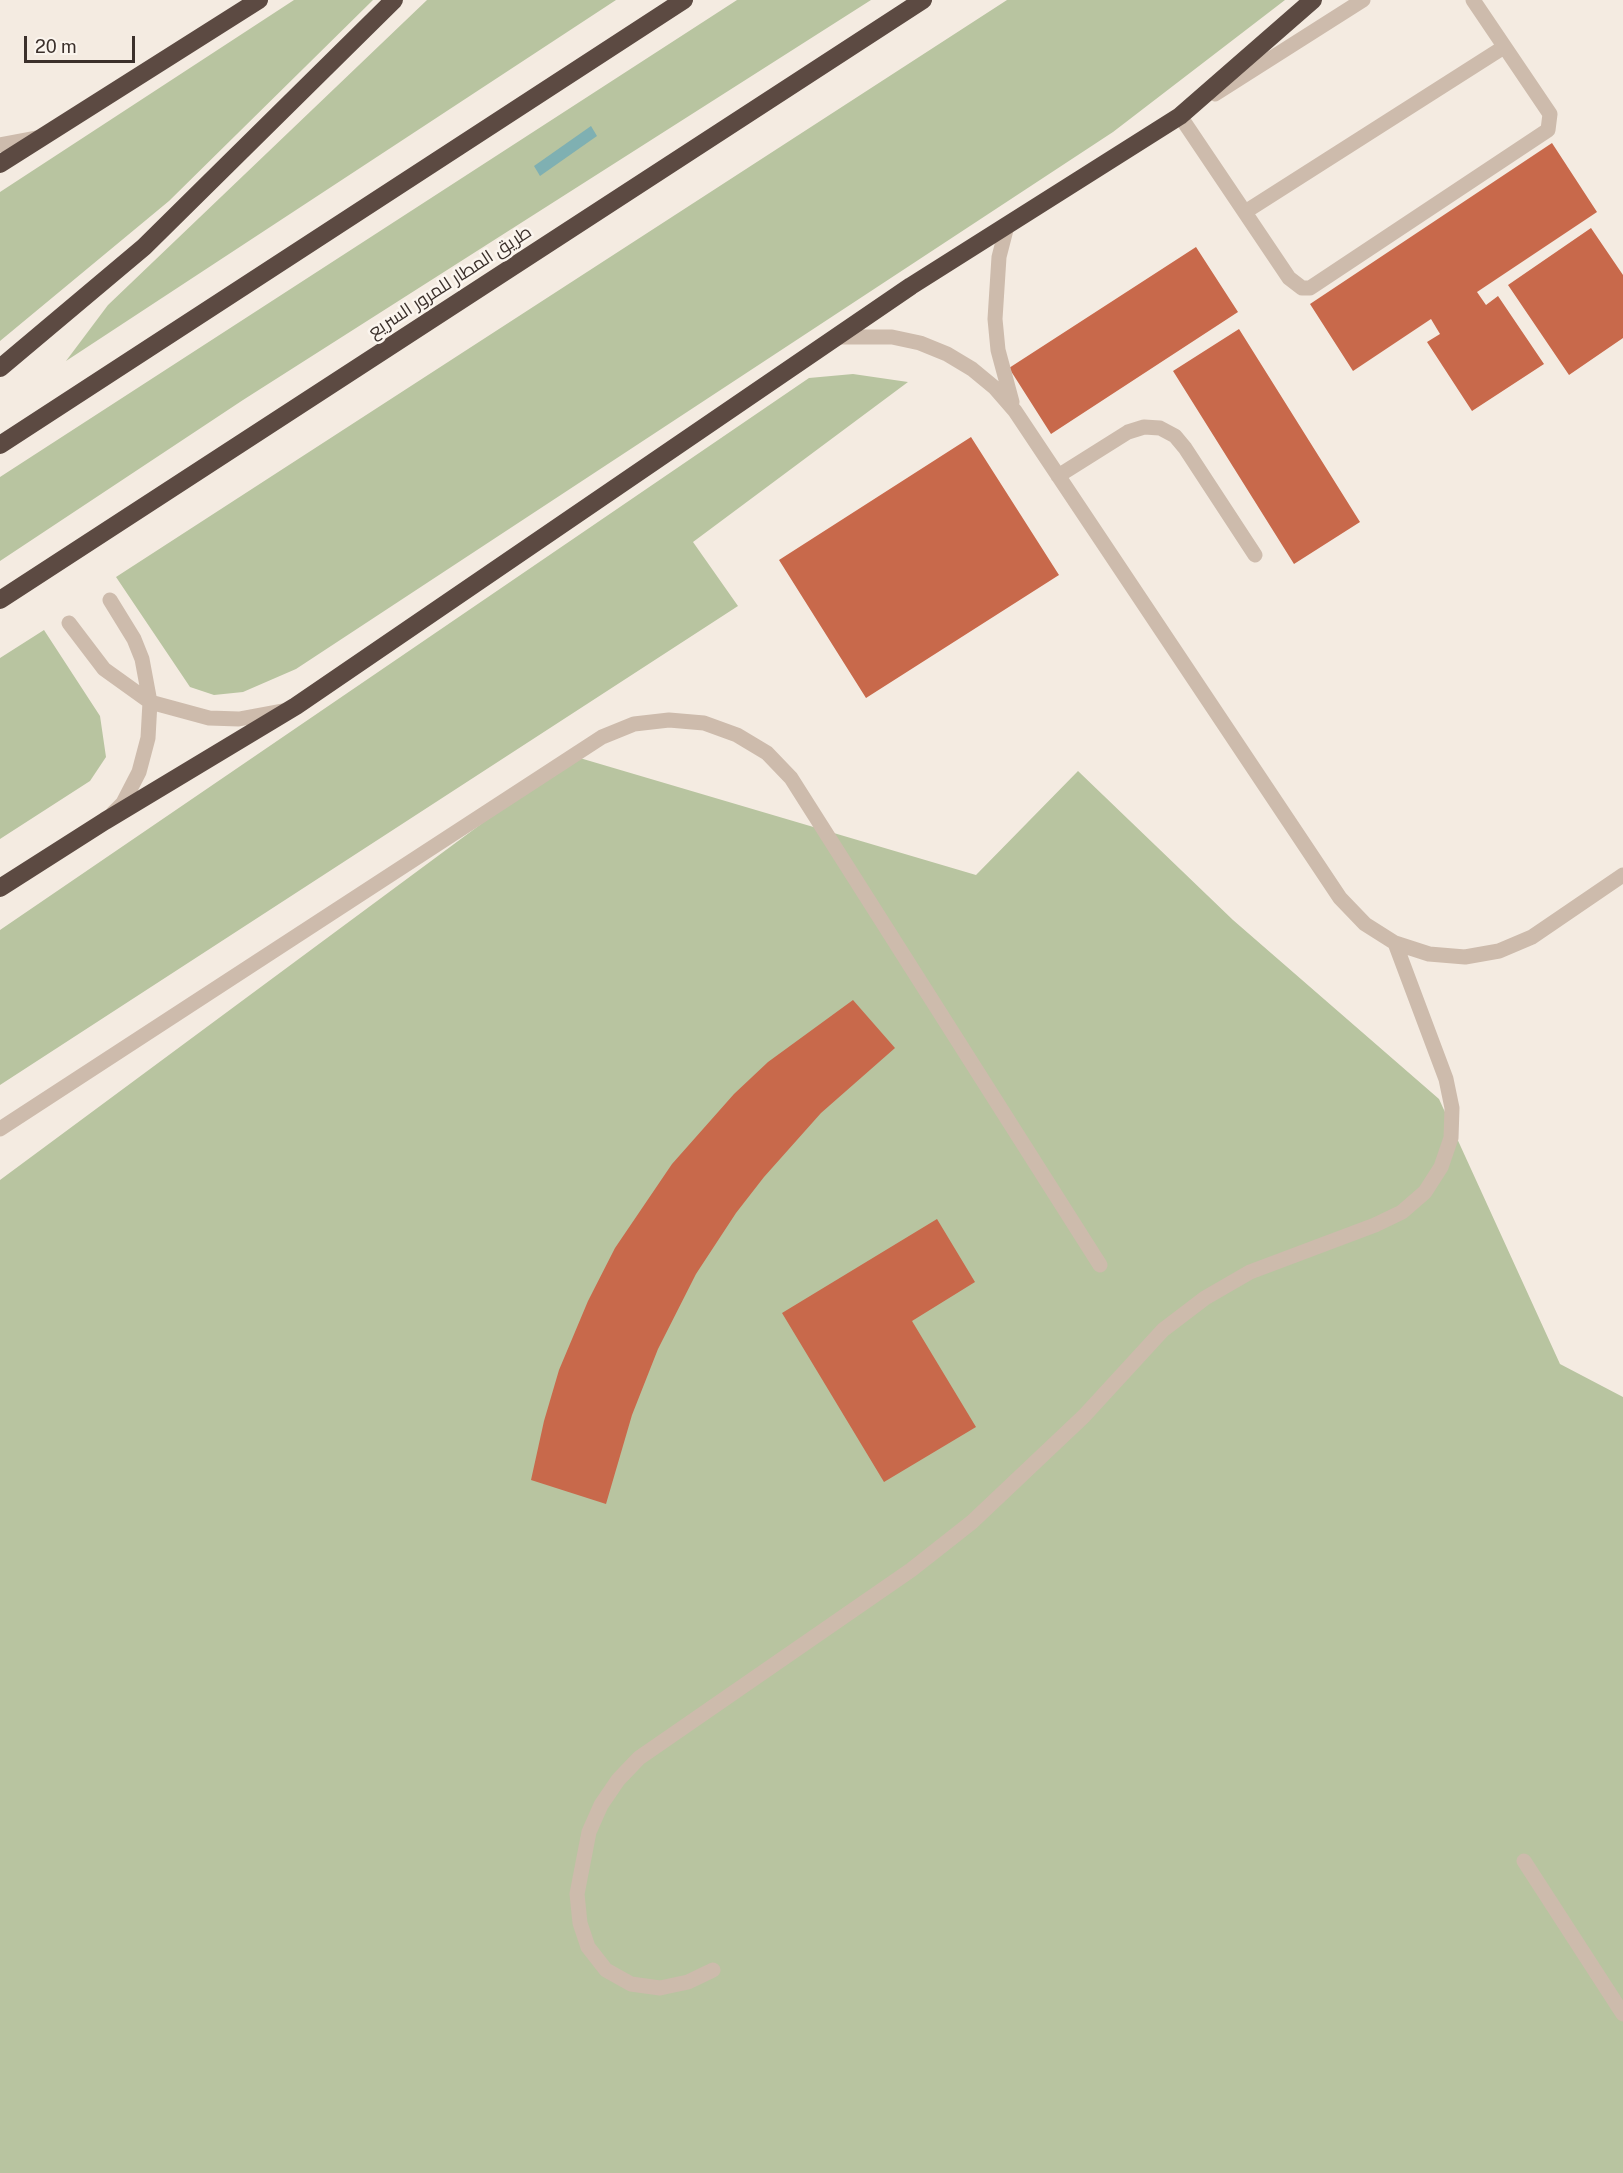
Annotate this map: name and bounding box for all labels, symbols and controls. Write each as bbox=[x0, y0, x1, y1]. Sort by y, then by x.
scale bar bbox=[27, 24, 138, 62]
text: 20 m bbox=[35, 36, 77, 57]
street label: طريق المطار للمرور السريع bbox=[364, 221, 536, 343]

